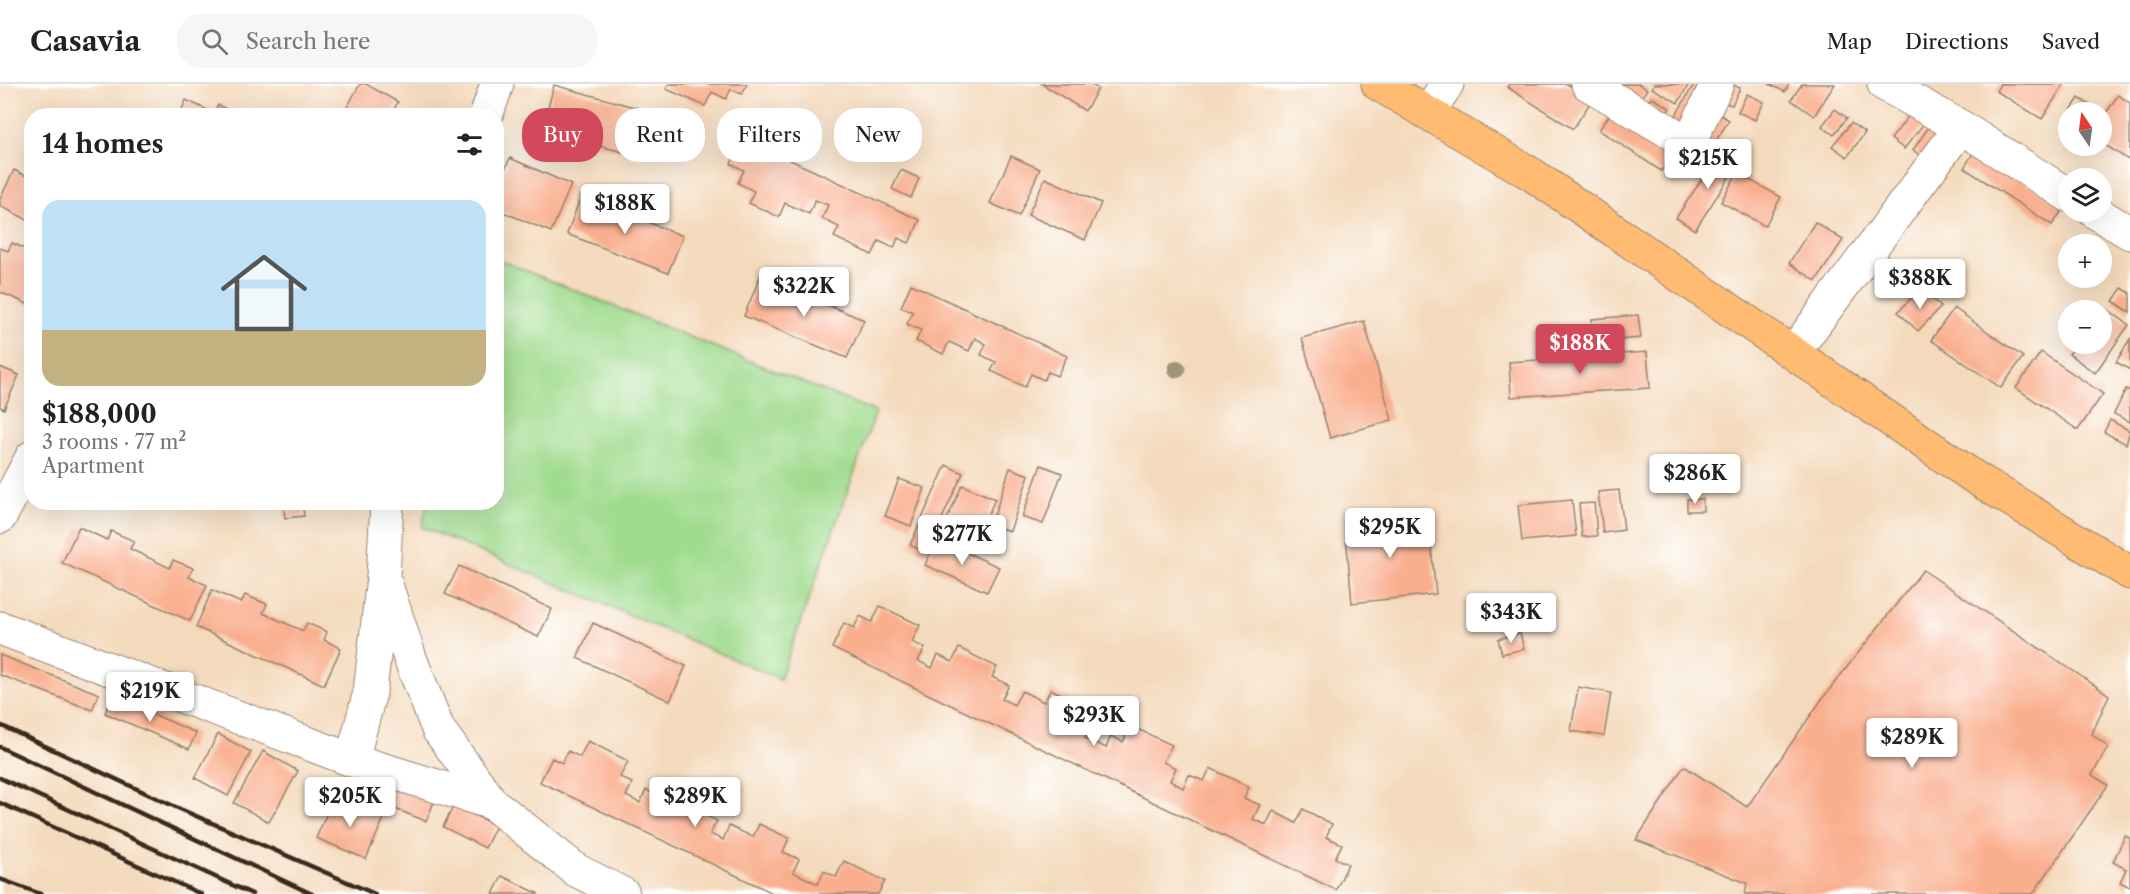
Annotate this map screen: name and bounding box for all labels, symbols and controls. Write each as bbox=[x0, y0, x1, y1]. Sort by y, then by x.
search box bbox=[177, 14, 597, 68]
text: Casavia bbox=[30, 24, 141, 58]
icon: search bbox=[198, 25, 231, 58]
text: Search here bbox=[246, 28, 370, 55]
text: Map bbox=[1827, 29, 1872, 54]
text: Directions bbox=[1905, 29, 2009, 54]
text: Saved bbox=[2042, 29, 2100, 54]
north arrow bbox=[2058, 102, 2112, 156]
map controls bbox=[2058, 102, 2112, 354]
chip: Buy bbox=[522, 108, 603, 162]
chip: Rent bbox=[615, 108, 705, 162]
chip: Filters bbox=[717, 108, 822, 162]
chip: New bbox=[834, 108, 922, 162]
text: 14 homes bbox=[42, 128, 164, 160]
icon: filters bbox=[453, 128, 486, 161]
pin: $215K bbox=[1666, 139, 1750, 190]
text: $215K bbox=[1679, 146, 1738, 170]
button: layers bbox=[2058, 168, 2112, 222]
pin: $188K bbox=[583, 184, 667, 235]
text: $188K bbox=[595, 191, 655, 215]
button: + bbox=[2058, 234, 2112, 288]
icon: home bbox=[210, 239, 318, 347]
pin: $388K bbox=[1878, 259, 1962, 310]
text: $388K bbox=[1888, 266, 1952, 290]
pin: $322K bbox=[762, 267, 846, 318]
text: $322K bbox=[773, 274, 835, 298]
button: − bbox=[2058, 300, 2112, 354]
pin: $188K bbox=[1538, 324, 1622, 375]
text: $188K bbox=[1550, 331, 1610, 355]
text: $188,000 bbox=[42, 398, 157, 430]
text: 3 rooms · 77 m² bbox=[42, 430, 186, 454]
text: Apartment bbox=[42, 454, 145, 478]
pin: $286K bbox=[1653, 454, 1737, 505]
text: $286K bbox=[1663, 461, 1727, 485]
pin: $295K bbox=[1348, 508, 1432, 559]
pin: $277K bbox=[920, 515, 1004, 566]
text: $295K bbox=[1359, 515, 1421, 539]
text: $277K bbox=[932, 522, 992, 546]
pin: $343K bbox=[1469, 593, 1553, 644]
text: $343K bbox=[1480, 600, 1542, 624]
pin: $219K bbox=[108, 672, 192, 723]
text: $219K bbox=[120, 679, 180, 703]
pin: $293K bbox=[1052, 696, 1136, 747]
text: $293K bbox=[1063, 703, 1125, 727]
pin: $289K bbox=[1870, 718, 1954, 769]
text: $289K bbox=[1880, 725, 1944, 749]
pin: $205K bbox=[308, 777, 392, 828]
pin: $289K bbox=[653, 777, 737, 828]
text: $205K bbox=[319, 784, 381, 808]
text: $289K bbox=[663, 784, 727, 808]

